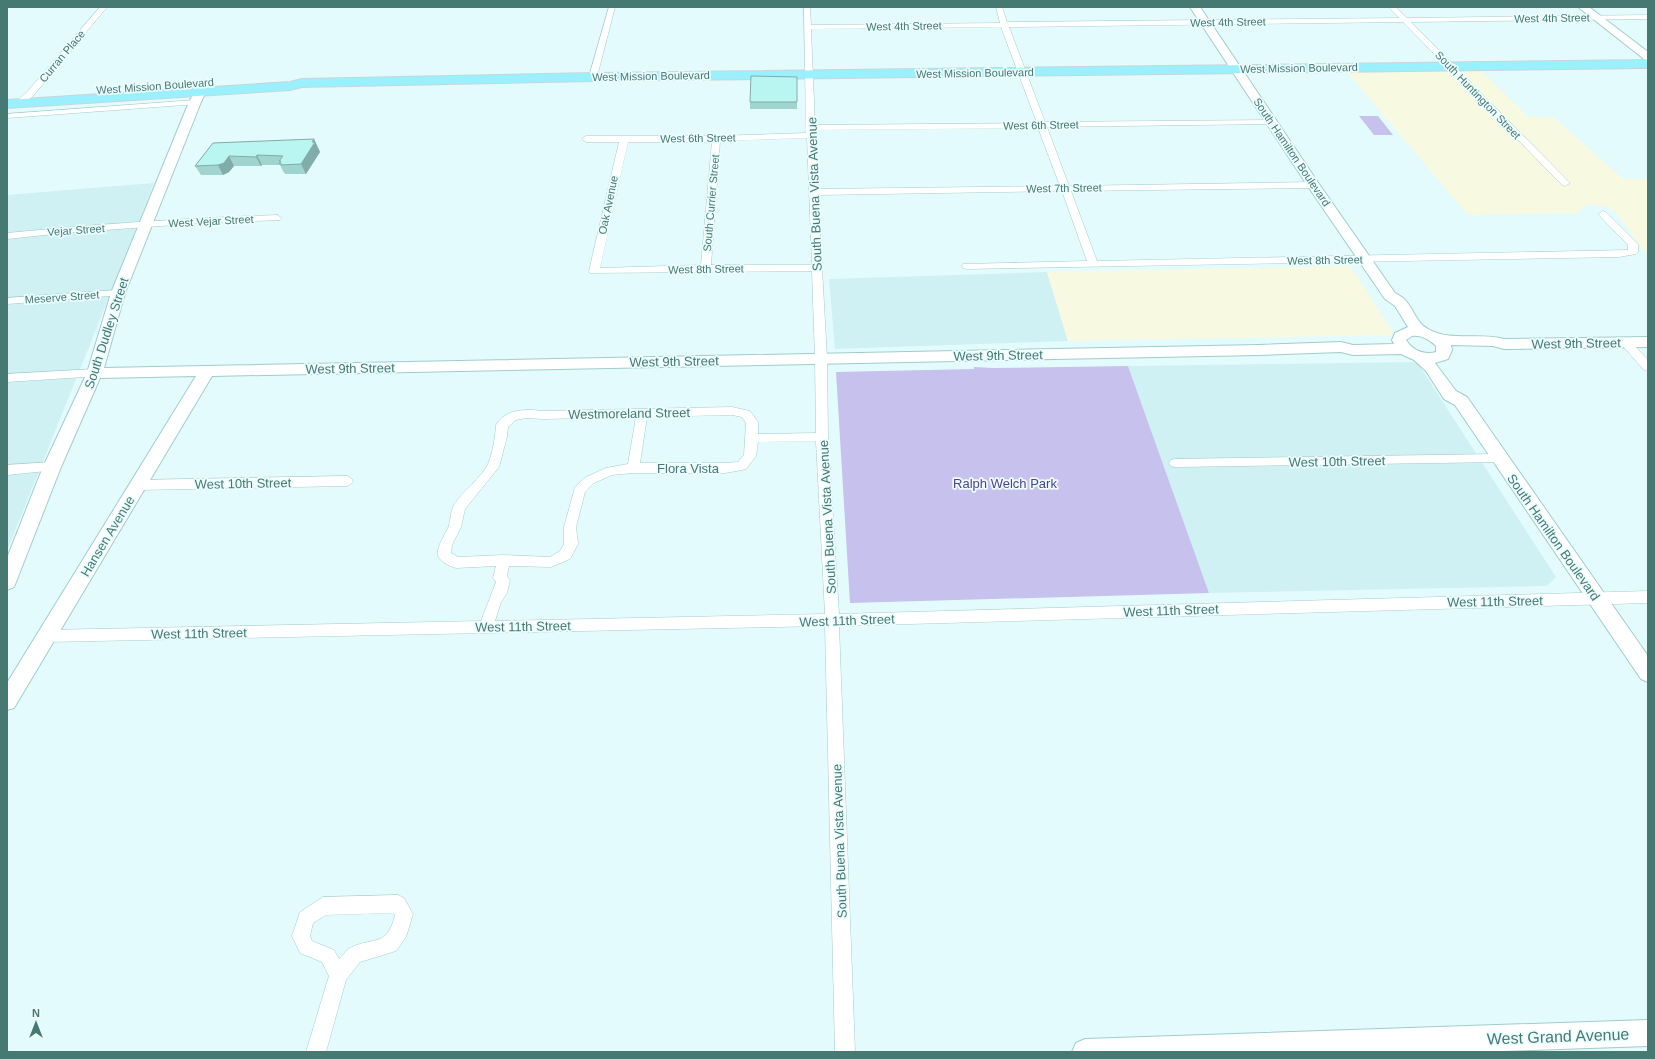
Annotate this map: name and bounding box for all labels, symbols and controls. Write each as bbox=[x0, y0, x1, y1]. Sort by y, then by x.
street label: West 4th Street bbox=[1514, 11, 1590, 25]
street label: West 4th Street bbox=[1190, 15, 1266, 29]
street label: West 4th Street bbox=[866, 19, 942, 33]
street label: Curran Place bbox=[37, 28, 87, 84]
street label: South Huntington Street bbox=[1433, 49, 1523, 141]
street label: West Mission Boulevard bbox=[1240, 61, 1358, 75]
street label: West Mission Boulevard bbox=[916, 66, 1034, 80]
street label: West Mission Boulevard bbox=[592, 69, 710, 83]
street label: West Mission Boulevard bbox=[96, 76, 214, 96]
street label: South Hamilton Boulevard bbox=[1251, 96, 1333, 208]
street label: South Buena Vista Avenue bbox=[804, 117, 825, 271]
street label: West 6th Street bbox=[1003, 118, 1079, 132]
street label: West 6th Street bbox=[660, 131, 736, 145]
street label: South Currier Street bbox=[701, 154, 721, 252]
street label: Oak Avenue bbox=[596, 175, 620, 235]
street label: West 7th Street bbox=[1026, 181, 1102, 195]
street label: West Vejar Street bbox=[168, 213, 254, 229]
street label: Vejar Street bbox=[47, 222, 105, 238]
street label: West 8th Street bbox=[1287, 253, 1363, 267]
street label: West 8th Street bbox=[668, 262, 744, 276]
street label: South Dudley Street bbox=[81, 275, 132, 391]
street label: Meserve Street bbox=[24, 288, 100, 306]
street label: West 9th Street bbox=[1531, 335, 1621, 352]
street label: West 9th Street bbox=[953, 347, 1043, 364]
street label: West 9th Street bbox=[629, 353, 719, 370]
street label: West 9th Street bbox=[305, 360, 395, 377]
street label: Westmoreland Street bbox=[568, 405, 690, 422]
street label: South Buena Vista Avenue bbox=[816, 440, 839, 594]
street label: West 10th Street bbox=[1289, 453, 1386, 470]
street label: Flora Vista bbox=[657, 461, 720, 476]
street label: South Hamilton Boulevard bbox=[1504, 471, 1603, 603]
street label: West 10th Street bbox=[195, 475, 292, 492]
park label: Ralph Welch Park bbox=[953, 476, 1057, 491]
street label: Hansen Avenue bbox=[77, 493, 137, 579]
street label: West 11th Street bbox=[1447, 593, 1543, 610]
street label: West 11th Street bbox=[1123, 601, 1219, 620]
street label: West 11th Street bbox=[799, 611, 895, 630]
street label: West 11th Street bbox=[475, 618, 571, 635]
street label: West 11th Street bbox=[151, 625, 247, 642]
street label: South Buena Vista Avenue bbox=[829, 764, 850, 918]
north arrow bbox=[16, 1003, 56, 1043]
text: N bbox=[32, 1007, 40, 1019]
street label: West Grand Avenue bbox=[1486, 1026, 1630, 1047]

